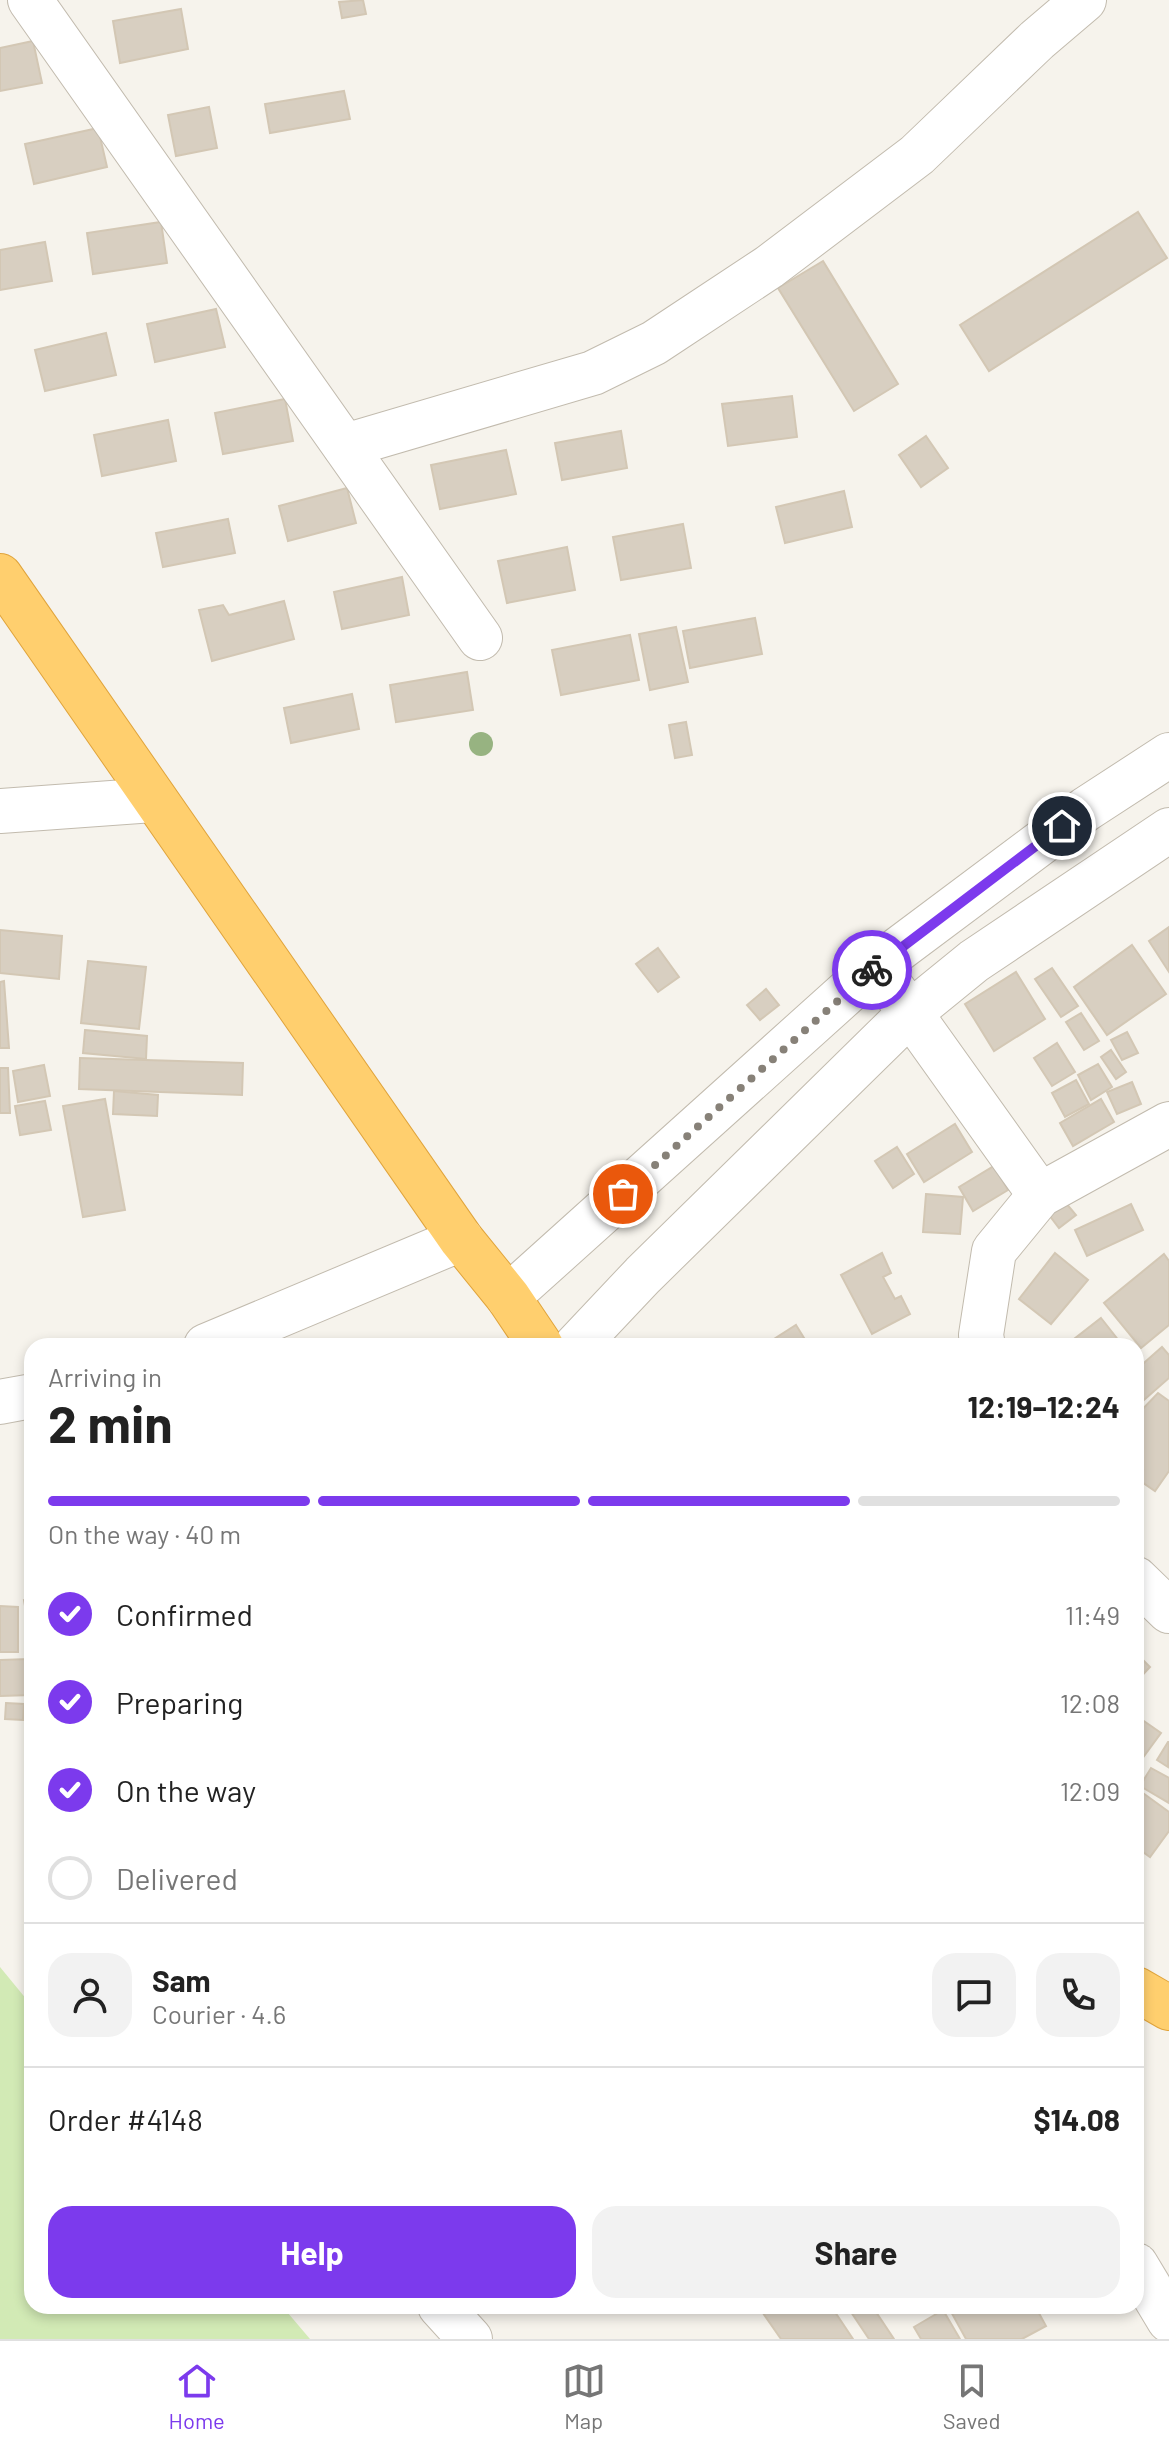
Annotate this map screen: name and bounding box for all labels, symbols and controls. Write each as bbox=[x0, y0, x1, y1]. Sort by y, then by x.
pin bbox=[1028, 792, 1096, 860]
icon: home bbox=[1040, 804, 1084, 848]
courier bbox=[832, 930, 912, 1010]
icon: bike bbox=[850, 948, 894, 992]
pin bbox=[589, 1160, 657, 1228]
icon: bag bbox=[601, 1172, 645, 1216]
text: Arriving in bbox=[48, 1361, 162, 1392]
text: 12:19–12:24 bbox=[968, 1388, 1120, 1424]
text: 2 min bbox=[48, 1391, 173, 1453]
text: On the way · 40 m bbox=[48, 1518, 241, 1549]
icon: check bbox=[48, 1592, 92, 1636]
text: Confirmed bbox=[116, 1596, 253, 1632]
text: 11:49 bbox=[1065, 1599, 1120, 1630]
icon: check bbox=[48, 1680, 92, 1724]
text: Preparing bbox=[116, 1684, 243, 1720]
text: 12:08 bbox=[1060, 1687, 1120, 1718]
icon: check bbox=[48, 1768, 92, 1812]
text: On the way bbox=[116, 1772, 256, 1808]
text: 12:09 bbox=[1060, 1775, 1120, 1806]
text: Delivered bbox=[116, 1860, 238, 1896]
button: person bbox=[48, 1953, 132, 2037]
button: chat bbox=[932, 1953, 1016, 2037]
button: phone bbox=[1036, 1953, 1120, 2037]
text: Sam bbox=[152, 1962, 211, 1998]
text: Courier · 4.6 bbox=[152, 1998, 286, 2029]
text: Order #4148 bbox=[48, 2101, 203, 2137]
text: $14.08 bbox=[1033, 2101, 1120, 2137]
button: Help bbox=[48, 2206, 576, 2298]
button: Share bbox=[592, 2206, 1120, 2298]
tab: Home bbox=[169, 2359, 225, 2433]
tab: Map bbox=[562, 2359, 606, 2433]
tab: Saved bbox=[943, 2359, 1000, 2433]

